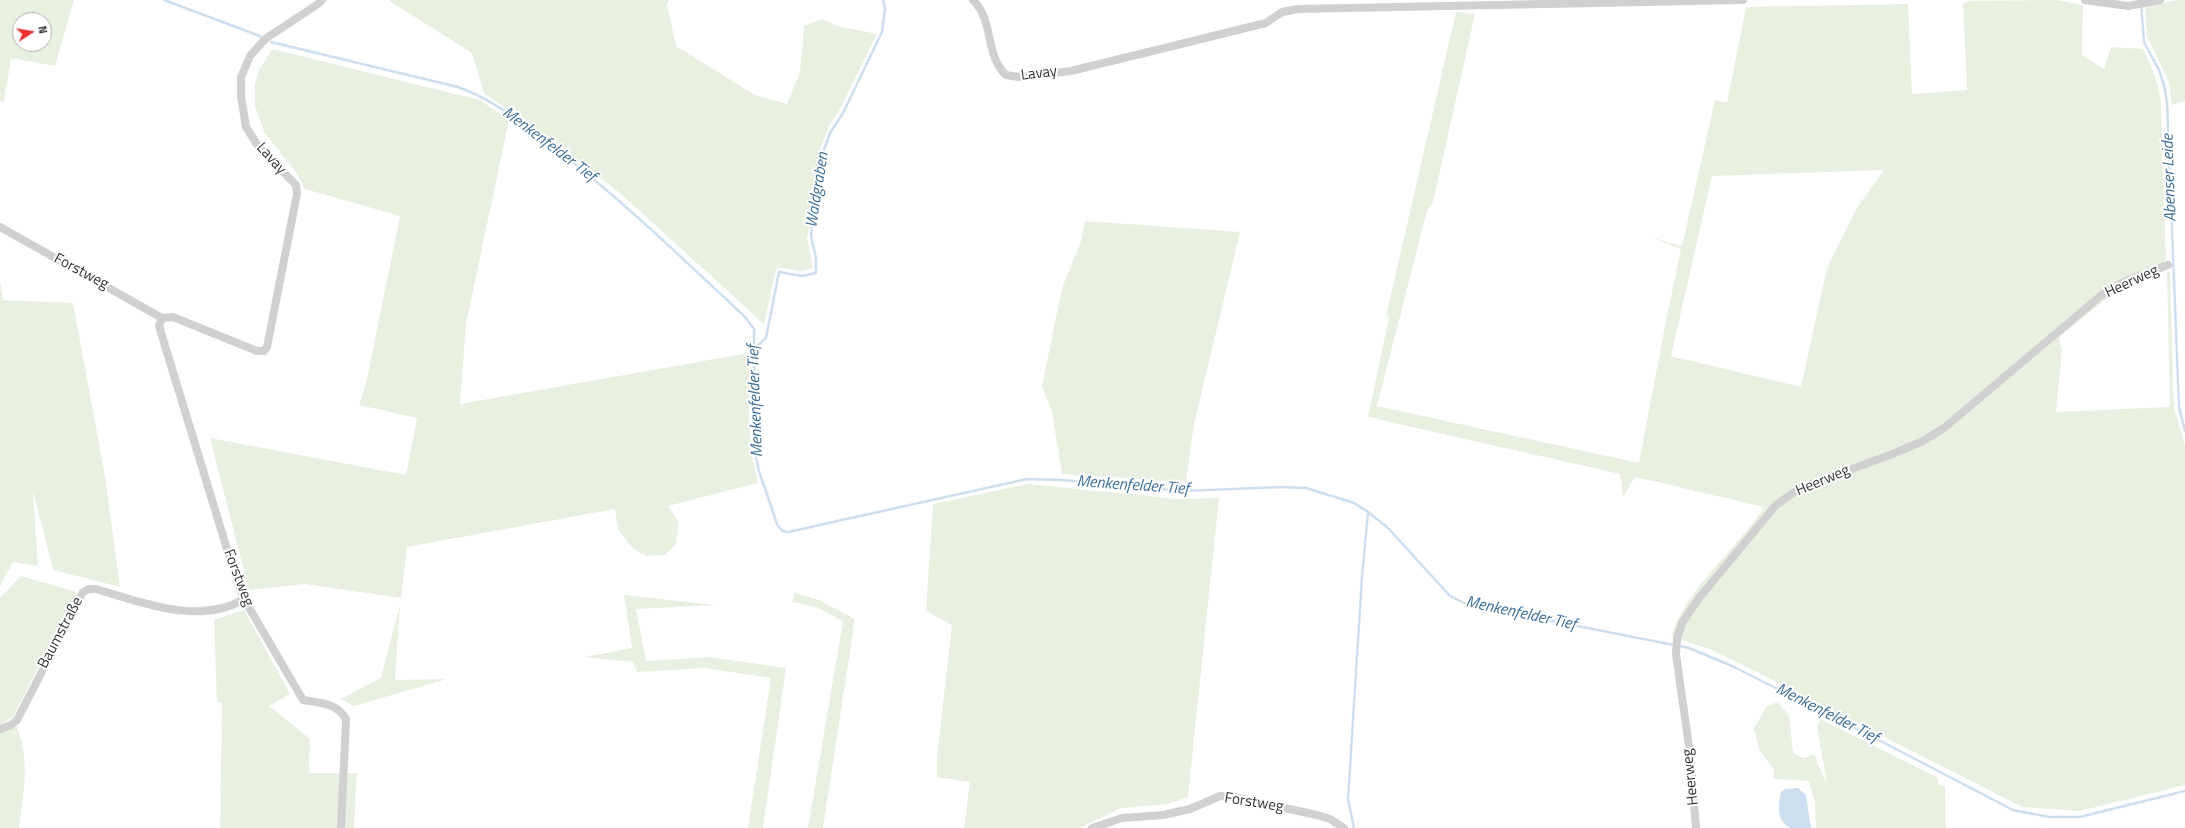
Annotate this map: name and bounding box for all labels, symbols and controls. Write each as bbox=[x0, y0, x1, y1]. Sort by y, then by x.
north arrow bbox=[12, 12, 52, 52]
text: N bbox=[34, 24, 51, 35]
street label: Lavay bbox=[1020, 63, 1058, 85]
water label: Menkenfelder Tief bbox=[498, 103, 600, 187]
water label: Abenser Leide bbox=[2159, 134, 2181, 222]
street label: Lavay bbox=[252, 139, 290, 179]
water label: Waldgraben bbox=[803, 151, 833, 229]
street label: Forstweg bbox=[50, 250, 112, 294]
street label: Heerweg bbox=[2102, 262, 2162, 302]
water label: Menkenfelder Tief bbox=[744, 344, 768, 458]
street label: Heerweg bbox=[1793, 462, 1853, 500]
water label: Menkenfelder Tief bbox=[1076, 472, 1190, 500]
street label: Forstweg bbox=[219, 547, 257, 609]
water label: Menkenfelder Tief bbox=[1464, 593, 1578, 635]
street label: Baumstraße bbox=[35, 594, 87, 672]
water label: Menkenfelder Tief bbox=[1772, 680, 1882, 748]
street label: Heerweg bbox=[1679, 748, 1703, 806]
street label: Forstweg bbox=[1223, 789, 1285, 817]

